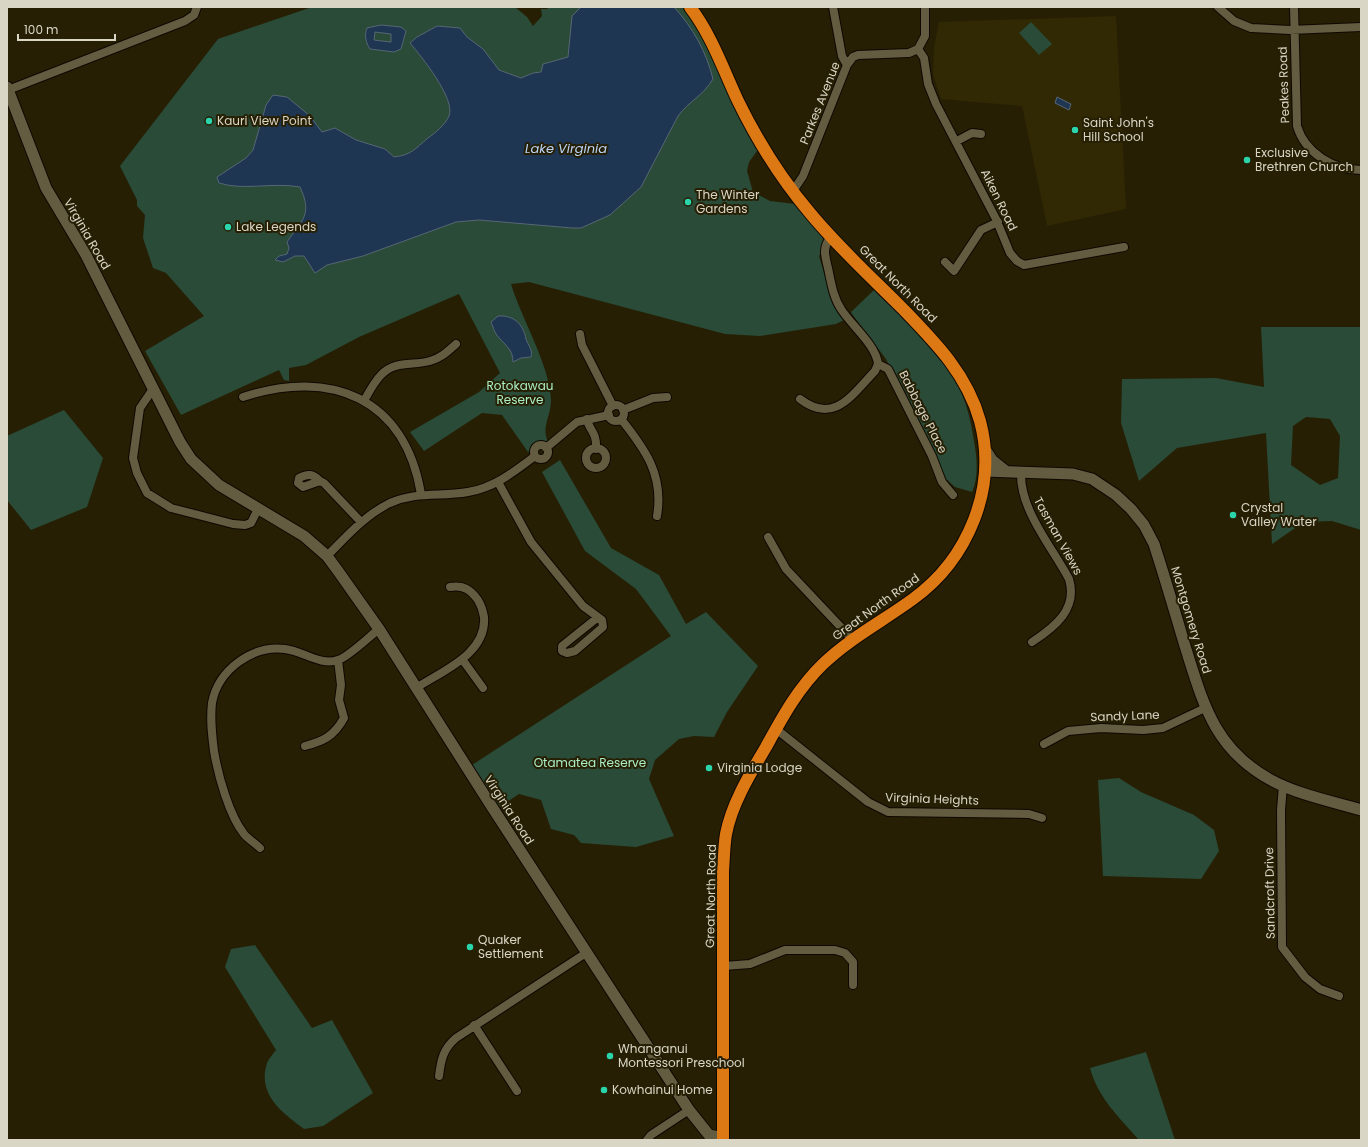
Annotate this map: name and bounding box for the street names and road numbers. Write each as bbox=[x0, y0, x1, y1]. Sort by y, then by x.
street label: Peakes Road bbox=[1274, 46, 1293, 124]
street label: Parkes Avenue bbox=[795, 59, 844, 147]
street label: Aiken Road bbox=[977, 166, 1022, 234]
street label: Virginia Road bbox=[60, 195, 115, 273]
street label: Great North Road bbox=[856, 241, 941, 326]
street label: Babbage Place bbox=[895, 367, 952, 456]
street label: Tasman Views bbox=[1030, 494, 1087, 578]
street label: Montgomery Road bbox=[1167, 564, 1216, 676]
street label: Great North Road bbox=[829, 569, 923, 644]
street label: Sandy Lane bbox=[1090, 706, 1160, 725]
street label: Virginia Road bbox=[481, 772, 538, 848]
street label: Virginia Heights bbox=[885, 788, 979, 809]
street label: Great North Road bbox=[701, 844, 720, 948]
street label: Sandcroft Drive bbox=[1260, 847, 1279, 939]

